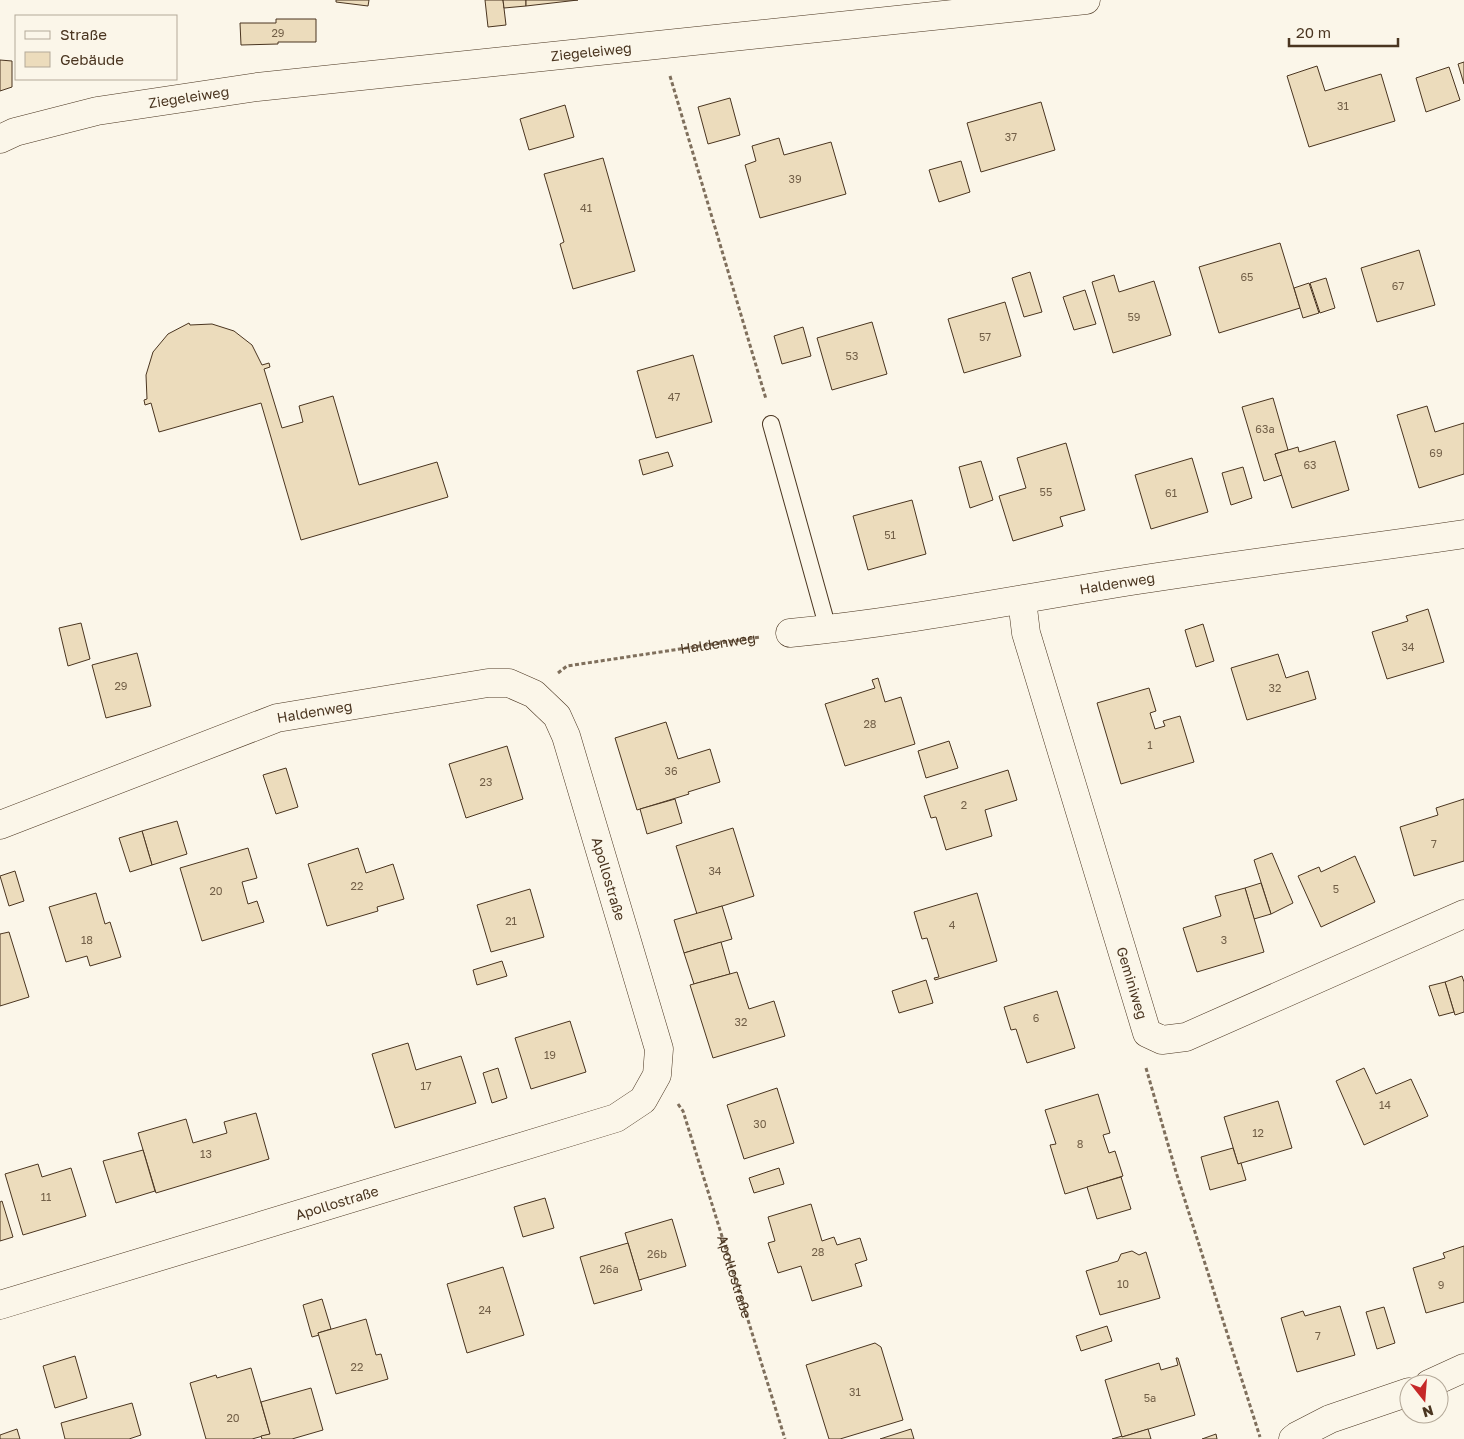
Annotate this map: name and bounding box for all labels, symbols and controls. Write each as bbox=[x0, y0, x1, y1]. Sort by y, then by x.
legend bbox=[15, 15, 178, 80]
scale bar bbox=[1289, 15, 1398, 47]
text: 20 m bbox=[1296, 23, 1331, 41]
text: Straße bbox=[60, 25, 107, 43]
house number: 29 bbox=[271, 26, 285, 39]
street label: Ziegeleiweg bbox=[550, 39, 632, 64]
text: Gebäude bbox=[60, 50, 124, 68]
street label: Ziegeleiweg bbox=[147, 82, 230, 111]
house number: 31 bbox=[1337, 99, 1349, 112]
house number: 37 bbox=[1005, 130, 1017, 143]
house number: 39 bbox=[788, 172, 802, 185]
house number: 41 bbox=[580, 201, 592, 214]
house number: 65 bbox=[1240, 270, 1254, 283]
house number: 67 bbox=[1392, 279, 1404, 292]
house number: 59 bbox=[1127, 310, 1141, 323]
house number: 57 bbox=[979, 330, 991, 343]
house number: 53 bbox=[846, 349, 858, 362]
house number: 47 bbox=[668, 390, 680, 403]
house number: 63a bbox=[1255, 422, 1275, 435]
house number: 69 bbox=[1429, 446, 1443, 459]
house number: 63 bbox=[1303, 458, 1317, 471]
house number: 55 bbox=[1040, 485, 1052, 498]
house number: 61 bbox=[1165, 486, 1177, 499]
house number: 51 bbox=[884, 528, 896, 541]
street label: Haldenweg bbox=[1078, 568, 1156, 597]
street label: Haldenweg bbox=[679, 629, 757, 657]
house number: 34 bbox=[1401, 640, 1415, 653]
house number: 29 bbox=[114, 679, 128, 692]
house number: 32 bbox=[1269, 681, 1281, 694]
street label: Haldenweg bbox=[276, 697, 353, 726]
house number: 28 bbox=[863, 717, 877, 730]
house number: 1 bbox=[1147, 738, 1153, 751]
house number: 36 bbox=[664, 764, 678, 777]
house number: 23 bbox=[480, 775, 492, 788]
house number: 2 bbox=[961, 798, 967, 811]
street label: Apollostraße bbox=[589, 835, 629, 923]
house number: 7 bbox=[1431, 837, 1437, 850]
house number: 34 bbox=[708, 864, 722, 877]
house number: 22 bbox=[351, 879, 363, 892]
house number: 5 bbox=[1333, 882, 1339, 895]
house number: 20 bbox=[209, 884, 223, 897]
house number: 21 bbox=[505, 914, 517, 927]
house number: 4 bbox=[949, 918, 956, 931]
house number: 18 bbox=[81, 933, 93, 946]
house number: 3 bbox=[1221, 933, 1227, 946]
street label: Geminiweg bbox=[1113, 945, 1151, 1021]
house number: 6 bbox=[1033, 1011, 1040, 1024]
house number: 32 bbox=[735, 1015, 747, 1028]
house number: 19 bbox=[544, 1048, 556, 1061]
house number: 17 bbox=[420, 1079, 432, 1092]
house number: 14 bbox=[1379, 1098, 1391, 1111]
house number: 30 bbox=[753, 1117, 767, 1130]
house number: 12 bbox=[1252, 1126, 1264, 1139]
house number: 8 bbox=[1077, 1137, 1084, 1150]
house number: 13 bbox=[200, 1147, 212, 1160]
street label: Apollostraße bbox=[293, 1182, 381, 1223]
house number: 11 bbox=[41, 1190, 51, 1203]
street label: Apollostraße bbox=[714, 1233, 756, 1320]
house number: 28 bbox=[811, 1245, 825, 1258]
house number: 26b bbox=[647, 1247, 667, 1260]
house number: 26a bbox=[599, 1262, 619, 1275]
house number: 10 bbox=[1117, 1277, 1129, 1290]
house number: 9 bbox=[1438, 1278, 1444, 1291]
house number: 24 bbox=[478, 1303, 492, 1316]
house number: 7 bbox=[1315, 1329, 1321, 1342]
house number: 22 bbox=[351, 1360, 363, 1373]
north arrow bbox=[1399, 1374, 1449, 1424]
house number: 31 bbox=[849, 1385, 861, 1398]
house number: 5a bbox=[1144, 1391, 1156, 1404]
text: N bbox=[1420, 1402, 1436, 1422]
house number: 20 bbox=[226, 1411, 240, 1424]

